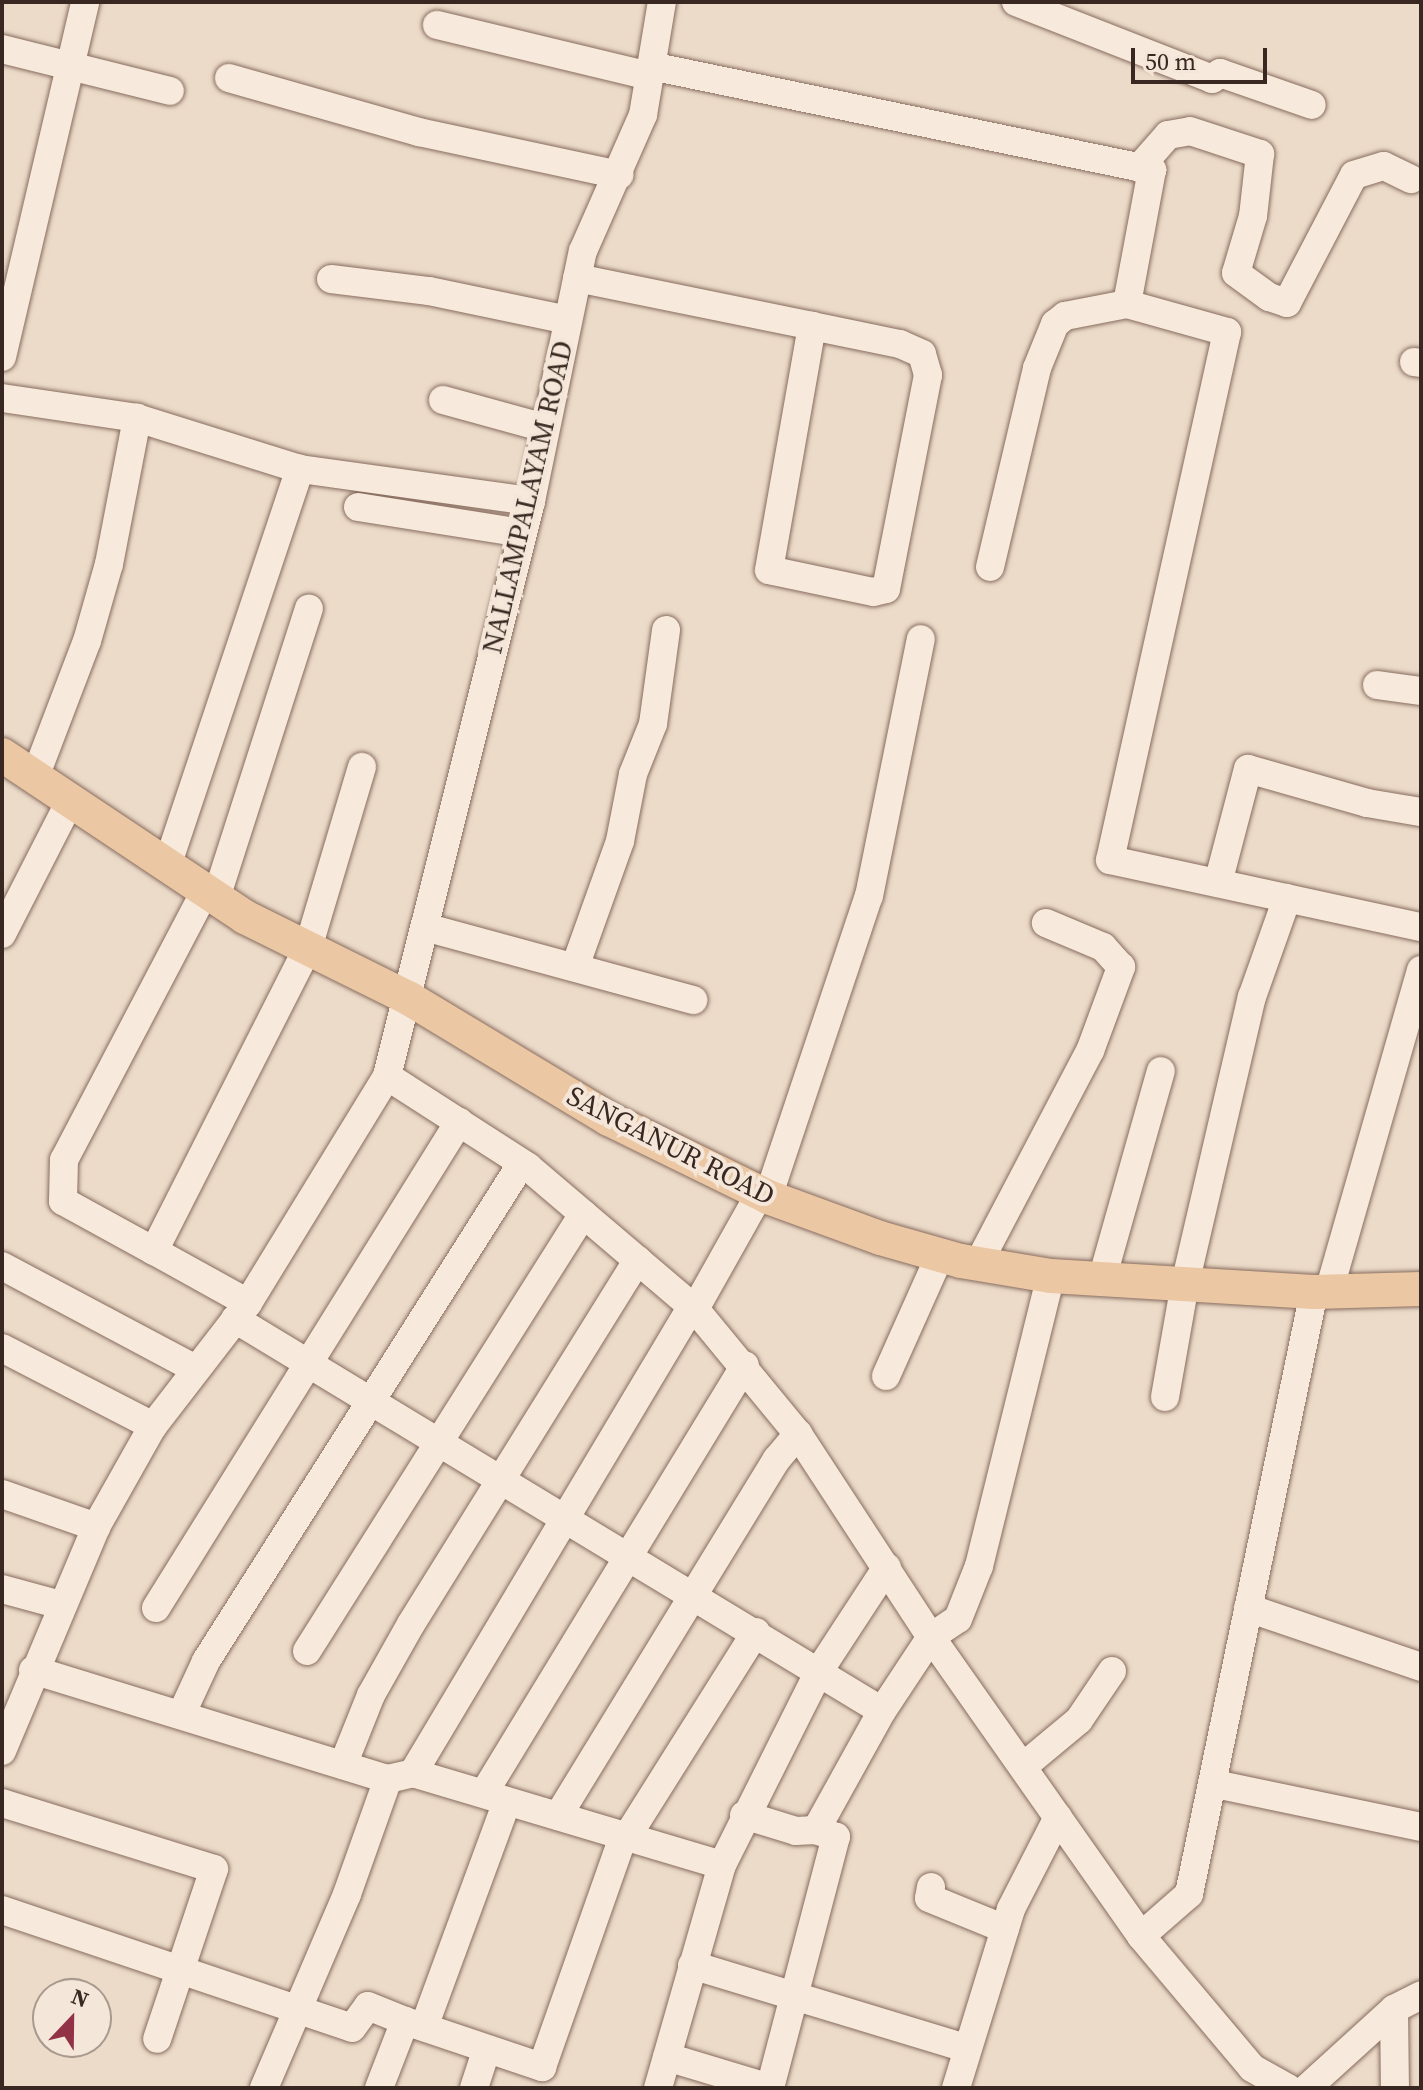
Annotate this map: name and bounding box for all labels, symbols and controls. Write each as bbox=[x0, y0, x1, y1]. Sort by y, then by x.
scale bar bbox=[1135, 32, 1271, 82]
text: 50 m bbox=[1145, 45, 1196, 78]
street label: NALLAMPALAYAM ROAD bbox=[475, 337, 579, 657]
street label: SANGANUR ROAD bbox=[562, 1078, 780, 1212]
north arrow bbox=[32, 1978, 112, 2058]
text: N bbox=[67, 1981, 93, 2015]

